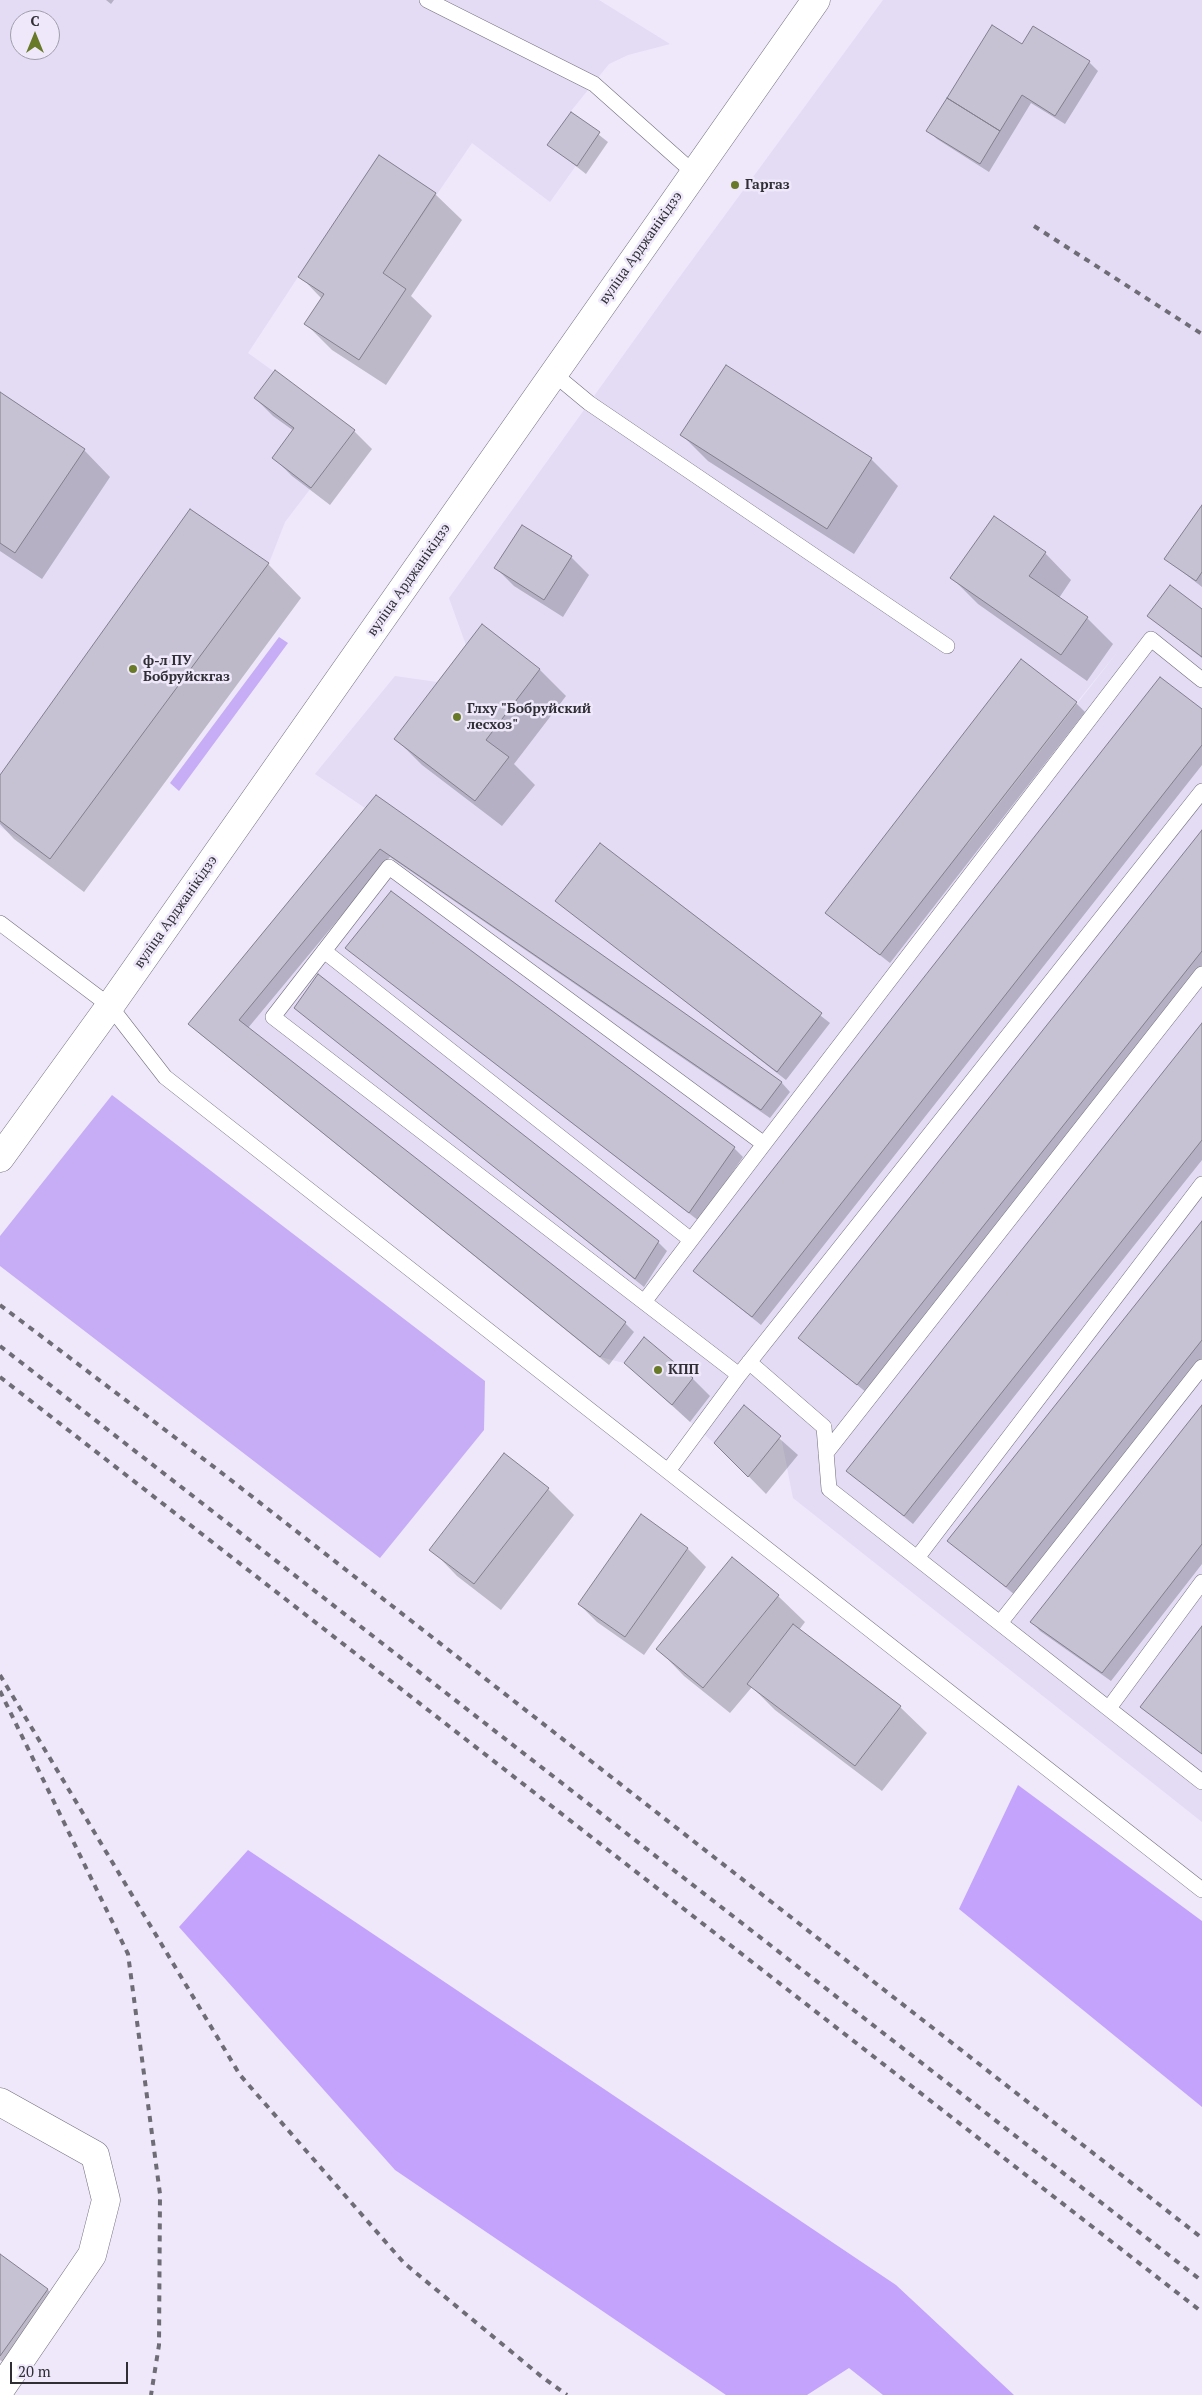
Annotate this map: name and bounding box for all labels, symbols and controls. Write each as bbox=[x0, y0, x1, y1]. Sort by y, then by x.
north arrow bbox=[10, 10, 60, 60]
text: С bbox=[30, 11, 40, 30]
place label: Гаргаз bbox=[745, 177, 790, 193]
marker: Гаргаз bbox=[729, 179, 741, 191]
street label: вуліца Арджанікідзэ bbox=[596, 189, 686, 307]
street label: вуліца Арджанікідзэ bbox=[364, 521, 454, 639]
place label: ф-л ПУ Бобруйскгаз bbox=[143, 653, 230, 686]
marker: ф-л ПУ Бобруйскгаз bbox=[127, 663, 139, 675]
place label: Глху "Бобруйский лесхоз" bbox=[467, 701, 591, 734]
marker: Глху "Бобруйский лесхоз" bbox=[451, 711, 463, 723]
street label: вуліца Арджанікідзэ bbox=[131, 853, 221, 971]
place label: КПП bbox=[668, 1362, 699, 1378]
marker: КПП bbox=[652, 1364, 664, 1376]
scale bar bbox=[12, 2352, 130, 2384]
text: 20 m bbox=[18, 2361, 51, 2381]

